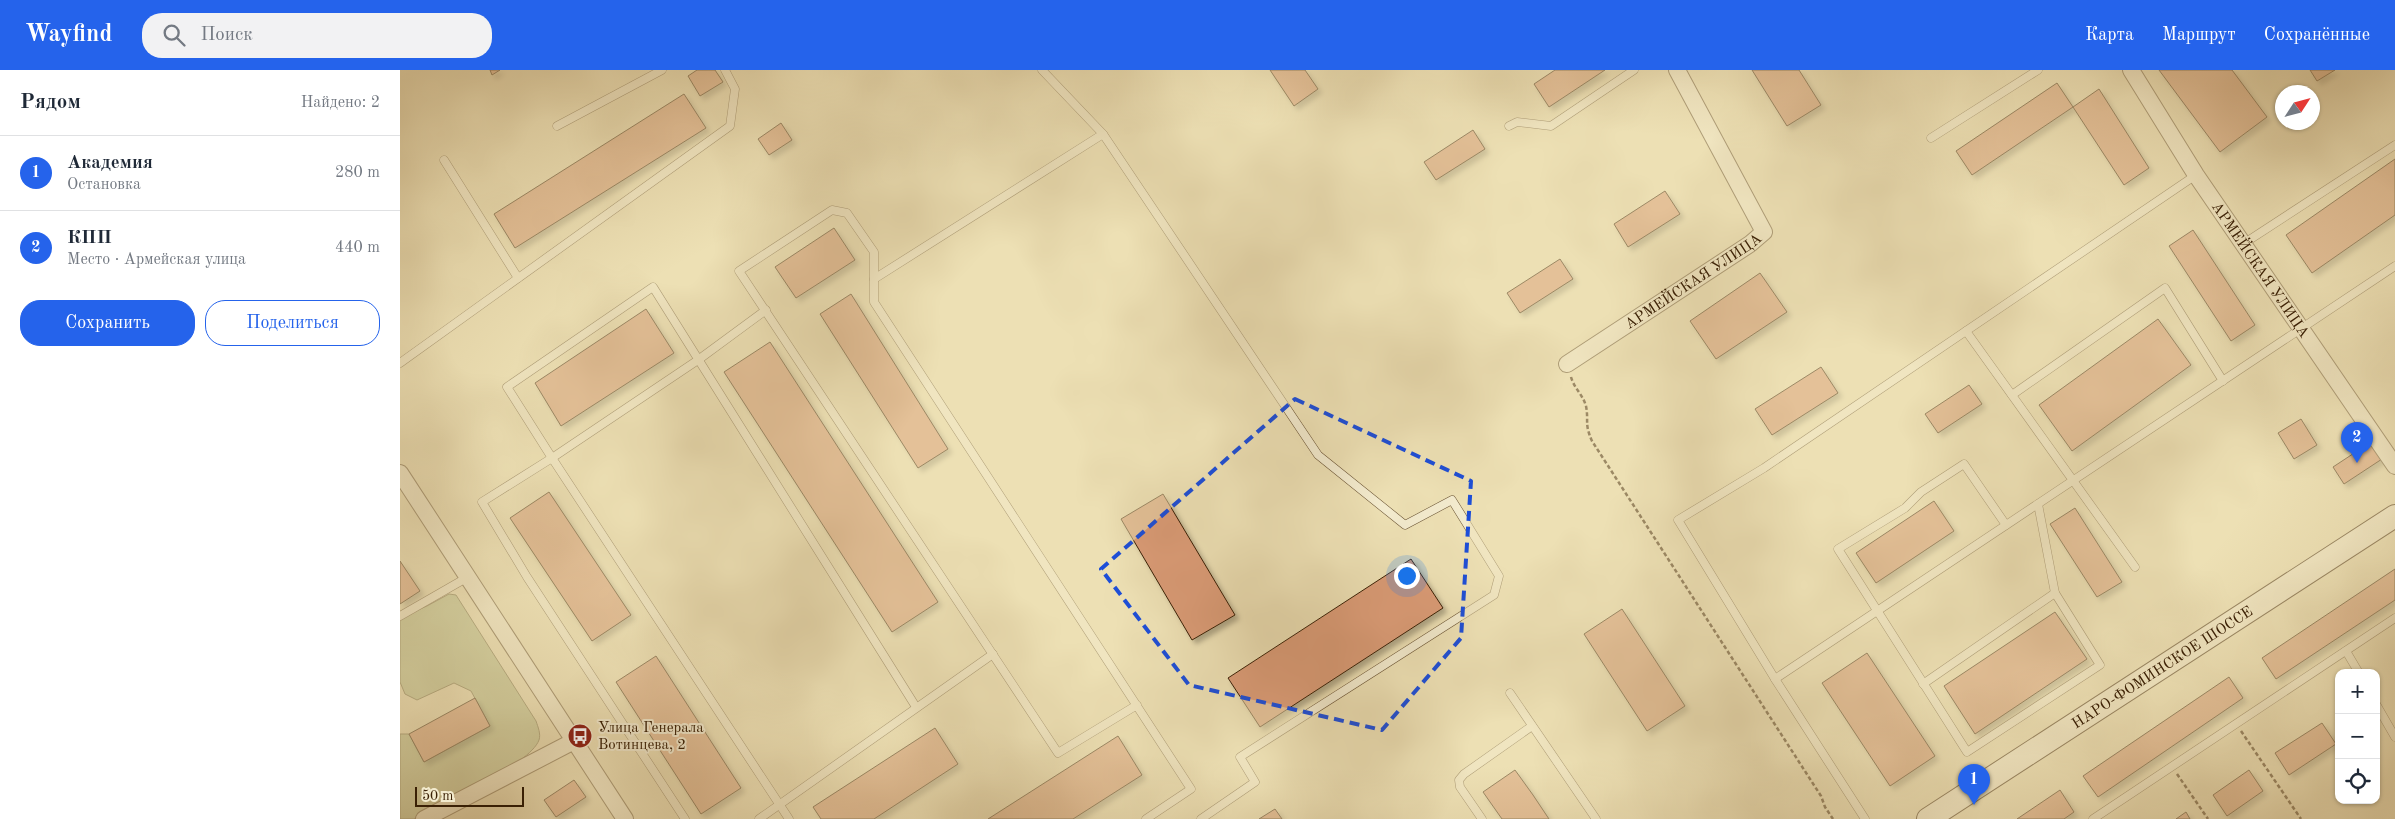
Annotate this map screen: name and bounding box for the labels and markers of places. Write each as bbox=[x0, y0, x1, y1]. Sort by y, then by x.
pin: 2 bbox=[2341, 422, 2373, 463]
place label: Улица Генерала Вотинцева, 2 bbox=[598, 721, 704, 753]
bus stop icon: Улица Генерала Вотинцева, 2 bbox=[567, 723, 593, 749]
pin: 1 bbox=[1958, 764, 1990, 805]

